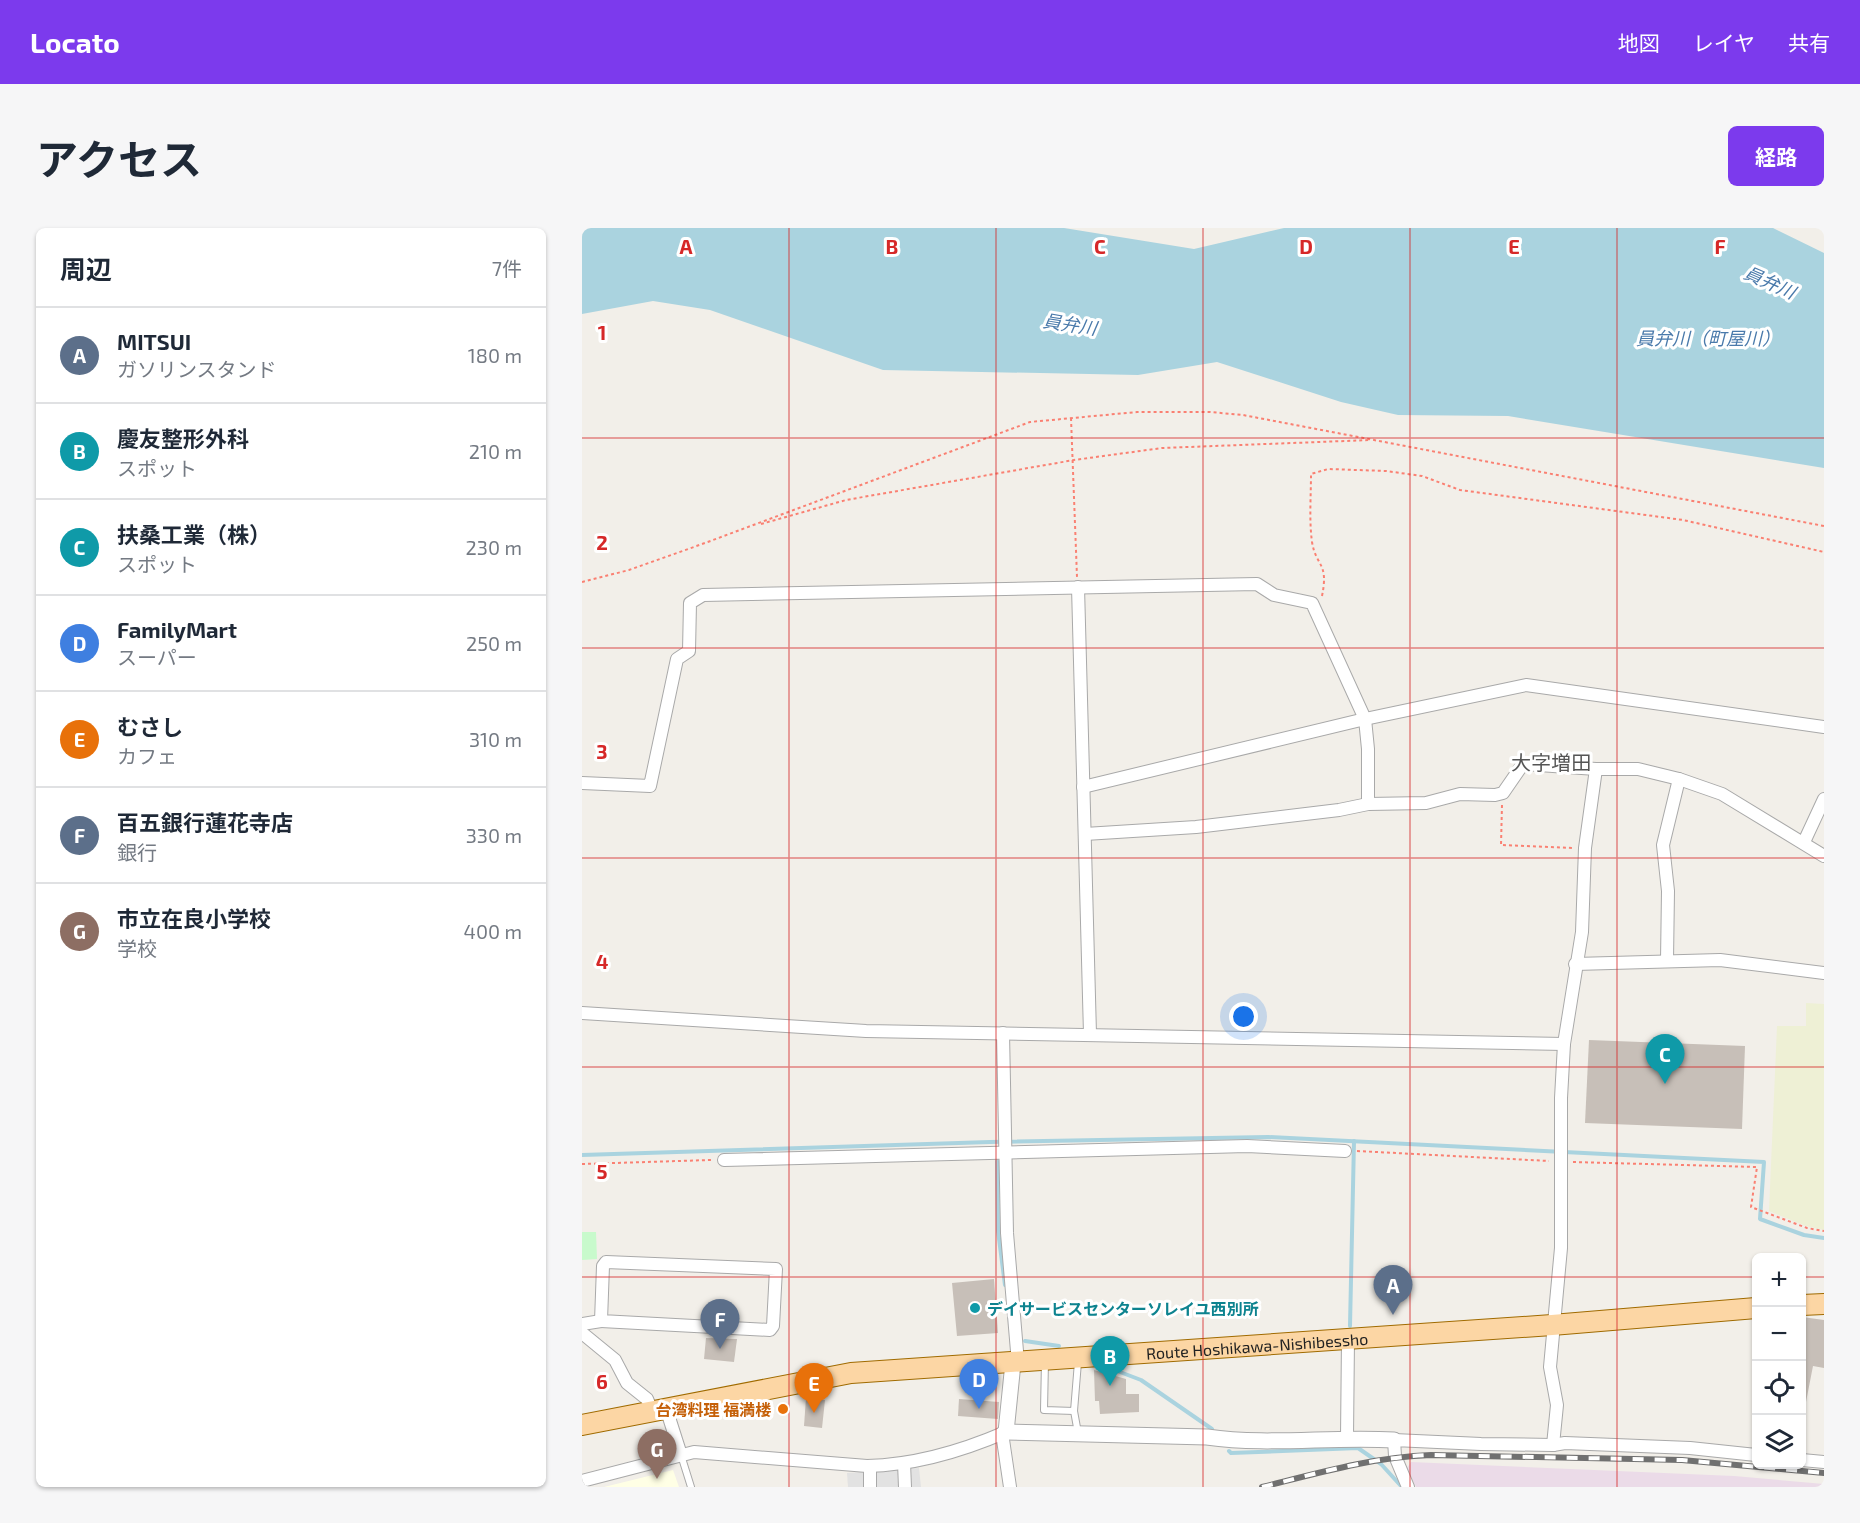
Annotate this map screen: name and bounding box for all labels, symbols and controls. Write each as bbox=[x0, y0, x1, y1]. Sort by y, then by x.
text: Locato bbox=[30, 25, 120, 59]
text: 地図 bbox=[1618, 30, 1660, 55]
text: レイヤ bbox=[1693, 30, 1755, 55]
text: 共有 bbox=[1788, 30, 1830, 55]
button: 経路 bbox=[1728, 126, 1824, 186]
text: アクセス bbox=[36, 133, 202, 183]
text: A bbox=[679, 234, 693, 258]
text: B bbox=[886, 234, 898, 258]
text: C bbox=[1094, 234, 1106, 258]
text: D bbox=[1299, 234, 1313, 258]
text: E bbox=[1508, 234, 1520, 258]
text: F bbox=[1714, 234, 1726, 258]
text: 周辺 bbox=[60, 253, 112, 284]
text: 7件 bbox=[492, 256, 522, 280]
water label: 員弁川 bbox=[1741, 261, 1801, 304]
water label: 員弁川 bbox=[1042, 309, 1100, 339]
text: 1 bbox=[598, 320, 606, 344]
water label: 員弁川（町屋川） bbox=[1636, 327, 1780, 349]
text: MITSUI bbox=[117, 328, 191, 354]
text: A bbox=[73, 343, 86, 367]
text: 180 m bbox=[468, 343, 522, 367]
text: ガソリンスタンド bbox=[117, 357, 277, 381]
text: 慶友整形外科 bbox=[117, 425, 249, 451]
text: B bbox=[73, 439, 86, 463]
text: 210 m bbox=[469, 439, 522, 463]
text: スポット bbox=[117, 456, 197, 480]
text: 扶桑工業（株） bbox=[117, 521, 271, 547]
text: 2 bbox=[596, 530, 608, 554]
text: C bbox=[74, 535, 85, 559]
text: 230 m bbox=[466, 535, 522, 559]
text: スポット bbox=[117, 552, 197, 576]
text: FamilyMart bbox=[117, 616, 237, 642]
text: D bbox=[73, 631, 86, 655]
text: 250 m bbox=[466, 631, 522, 655]
text: スーパー bbox=[117, 645, 197, 669]
text: むさし bbox=[117, 713, 183, 739]
text: E bbox=[74, 727, 85, 751]
text: 310 m bbox=[469, 727, 522, 751]
text: 3 bbox=[596, 739, 608, 763]
text: カフェ bbox=[117, 744, 177, 768]
district label: 大字増田 bbox=[1511, 750, 1591, 774]
text: 百五銀行蓮花寺店 bbox=[117, 809, 293, 835]
text: F bbox=[74, 823, 85, 847]
text: 330 m bbox=[466, 823, 522, 847]
text: 銀行 bbox=[117, 840, 157, 864]
text: 市立在良小学校 bbox=[117, 905, 271, 931]
text: G bbox=[73, 919, 86, 943]
text: 400 m bbox=[464, 919, 522, 943]
text: 学校 bbox=[117, 936, 157, 960]
text: 4 bbox=[596, 949, 609, 973]
your location bbox=[1229, 1002, 1258, 1031]
pin: C bbox=[1646, 1034, 1684, 1084]
text: 5 bbox=[596, 1159, 608, 1183]
map controls bbox=[1752, 1253, 1806, 1469]
button: + bbox=[1752, 1253, 1806, 1307]
pin: A bbox=[1374, 1266, 1412, 1315]
place label: デイサービスセンターソレイユ西別所 bbox=[987, 1299, 1259, 1318]
pin: F bbox=[700, 1300, 740, 1349]
marker: デイサービスセンターソレイユ西別所 bbox=[968, 1301, 982, 1315]
button: − bbox=[1752, 1307, 1806, 1361]
street label: Route Hoshikawa-Nishibessho bbox=[1145, 1328, 1369, 1362]
pin: B bbox=[1090, 1336, 1130, 1386]
pin: D bbox=[960, 1360, 998, 1409]
button: locate bbox=[1752, 1361, 1806, 1415]
pin: E bbox=[794, 1364, 834, 1413]
text: 6 bbox=[596, 1369, 608, 1393]
place label: 台湾料理 福満楼 bbox=[656, 1400, 772, 1419]
marker: 台湾料理 福満楼 bbox=[776, 1402, 790, 1416]
button: layers bbox=[1752, 1415, 1806, 1469]
pin: G bbox=[638, 1430, 676, 1479]

